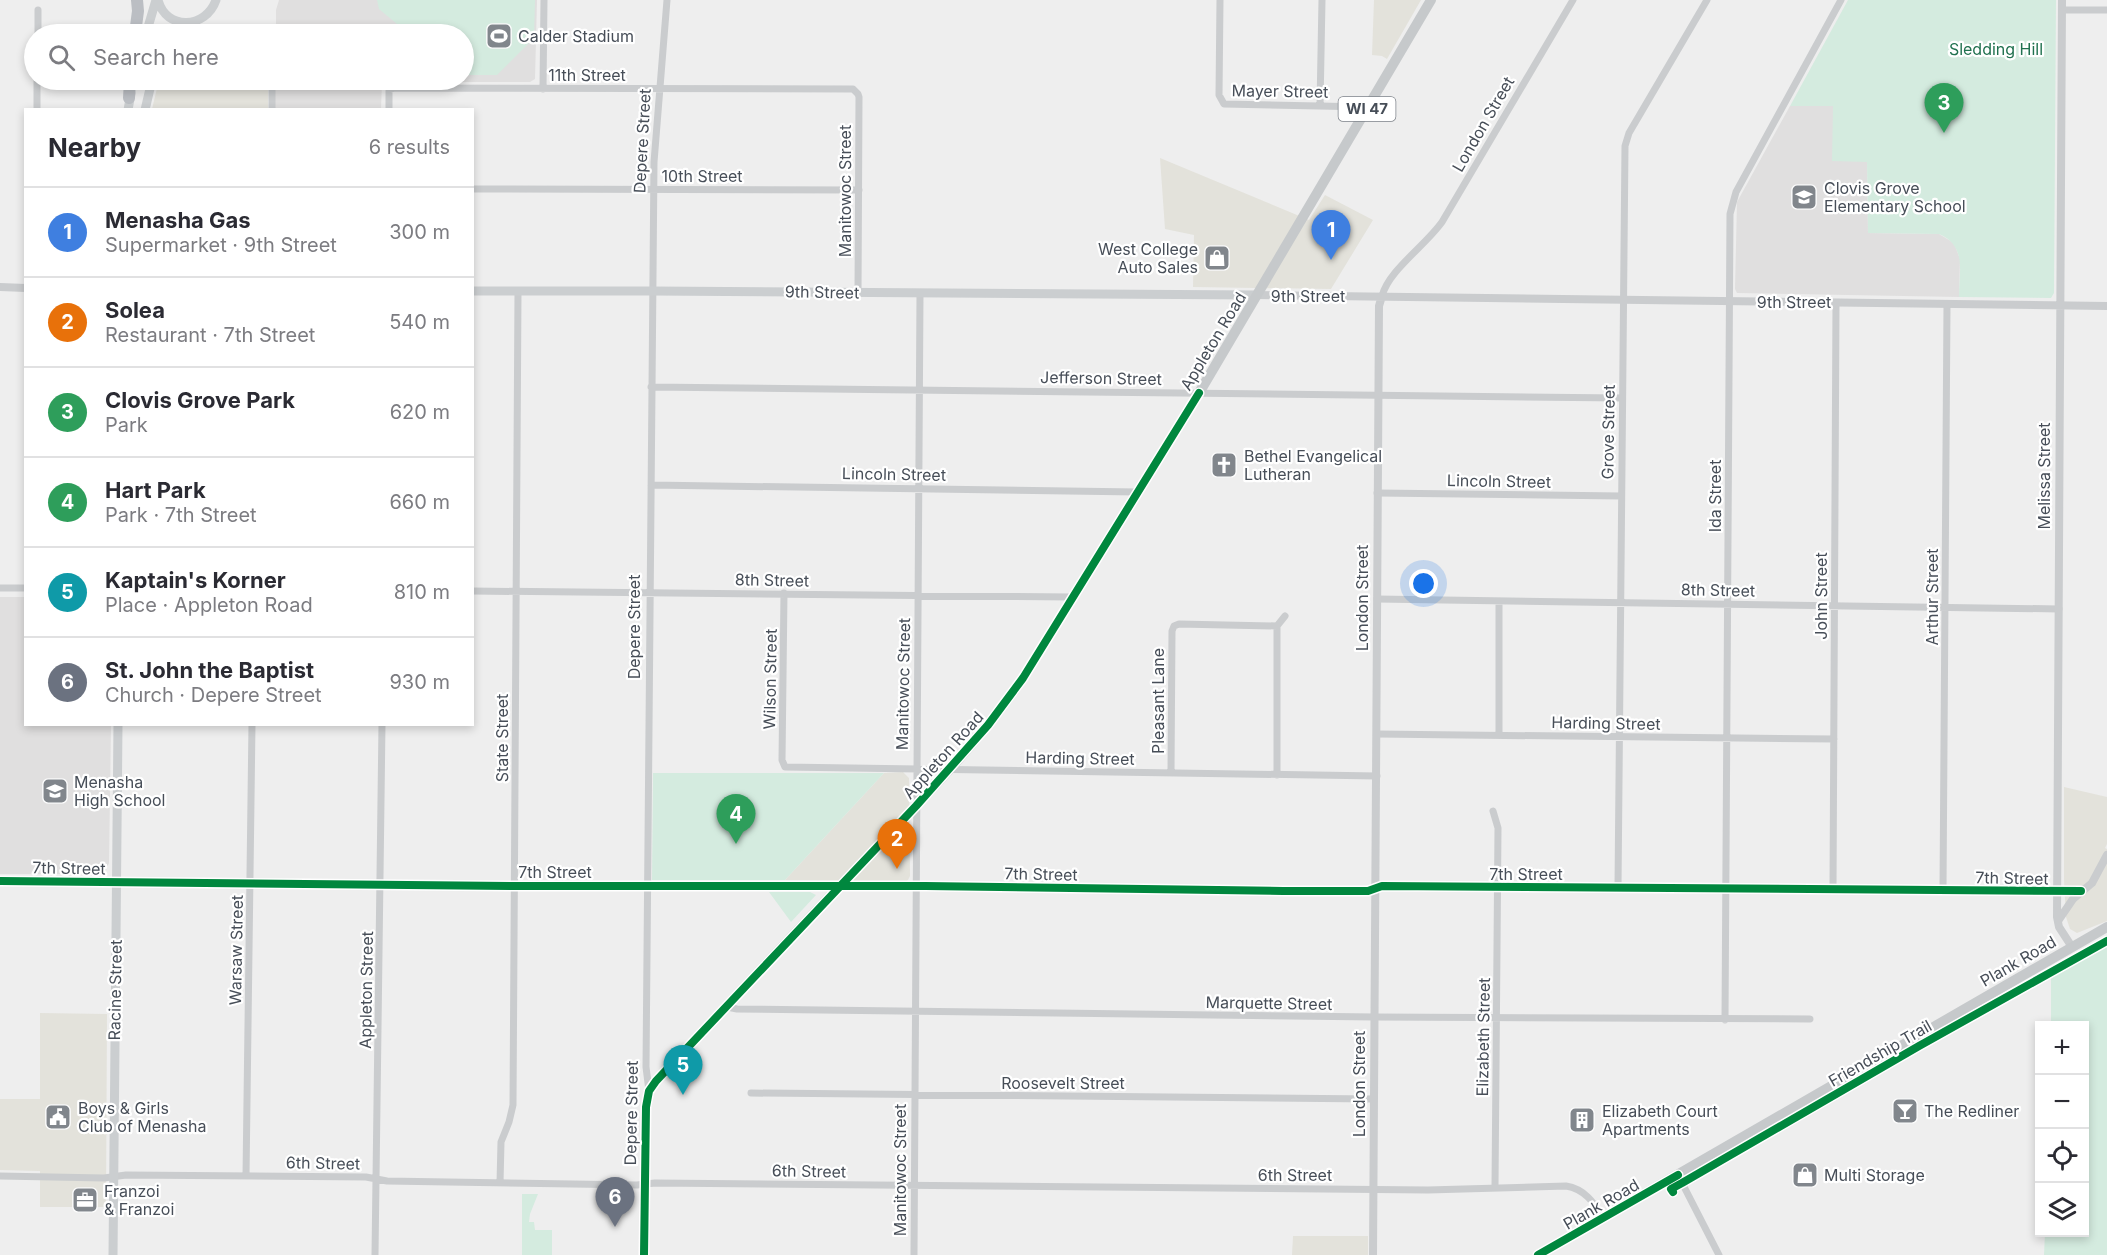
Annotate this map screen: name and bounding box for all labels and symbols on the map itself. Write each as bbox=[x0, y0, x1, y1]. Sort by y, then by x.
sports icon: Calder Stadium bbox=[484, 21, 514, 51]
place label: Calder Stadium bbox=[518, 26, 634, 46]
park label: Sledding Hill bbox=[1949, 39, 2043, 59]
street label: 11th Street bbox=[548, 65, 626, 85]
street label: London Street bbox=[1448, 73, 1518, 175]
street label: Mayer Street bbox=[1231, 80, 1329, 102]
pin: 3 bbox=[1924, 84, 1964, 133]
street label: Depere Street bbox=[629, 88, 655, 194]
road number: WI 47 bbox=[1338, 97, 1396, 121]
street label: Manitowoc Street bbox=[835, 125, 855, 257]
street label: 10th Street bbox=[661, 166, 743, 186]
place label: Clovis Grove Elementary School bbox=[1824, 178, 1966, 216]
school or university icon: Clovis Grove Elementary School bbox=[1789, 182, 1819, 212]
pin: 1 bbox=[1312, 210, 1350, 260]
place label: West College Auto Sales bbox=[1098, 239, 1198, 277]
shop icon: West College Auto Sales bbox=[1202, 243, 1232, 273]
street label: 9th Street bbox=[785, 281, 859, 303]
street label: 9th Street bbox=[1271, 286, 1345, 306]
street label: Appleton Road bbox=[1176, 288, 1250, 394]
street label: 9th Street bbox=[1757, 292, 1831, 312]
street label: Jefferson Street bbox=[1040, 367, 1162, 389]
street label: Grove Street bbox=[1597, 385, 1619, 479]
street label: Melissa Street bbox=[2034, 422, 2054, 530]
place label: Bethel Evangelical Lutheran bbox=[1244, 446, 1382, 484]
church icon: Bethel Evangelical Lutheran bbox=[1209, 450, 1239, 480]
street label: Ida Street bbox=[1705, 460, 1725, 532]
street label: Lincoln Street bbox=[842, 463, 946, 485]
street label: Lincoln Street bbox=[1447, 470, 1551, 492]
street label: London Street bbox=[1352, 545, 1372, 651]
street label: Arthur Street bbox=[1922, 548, 1942, 646]
street label: John Street bbox=[1811, 552, 1831, 640]
street label: 8th Street bbox=[735, 569, 809, 591]
your location bbox=[1409, 569, 1438, 598]
street label: Depere Street bbox=[624, 575, 644, 679]
street label: 8th Street bbox=[1681, 579, 1755, 601]
street label: Manitowoc Street bbox=[892, 618, 914, 750]
street label: Wilson Street bbox=[759, 629, 781, 729]
street label: Pleasant Lane bbox=[1148, 648, 1168, 754]
street label: State Street bbox=[492, 694, 512, 782]
street label: Appleton Road bbox=[898, 707, 988, 803]
street label: Harding Street bbox=[1551, 712, 1661, 734]
street label: Harding Street bbox=[1025, 747, 1135, 769]
place label: Menasha High School bbox=[74, 772, 165, 810]
school or university icon: Menasha High School bbox=[40, 776, 70, 806]
pin: 4 bbox=[716, 794, 756, 844]
pin: 2 bbox=[878, 820, 916, 869]
street label: 7th Street bbox=[32, 857, 106, 879]
street label: 7th Street bbox=[518, 862, 592, 882]
street label: 7th Street bbox=[1004, 863, 1078, 885]
street label: 7th Street bbox=[1489, 864, 1563, 884]
street label: 7th Street bbox=[1975, 867, 2049, 889]
street label: Warsaw Street bbox=[225, 895, 247, 1005]
street label: Appleton Street bbox=[355, 931, 377, 1049]
street label: Plank Road bbox=[1976, 931, 2060, 991]
street label: Racine Street bbox=[104, 940, 126, 1040]
street label: Elizabeth Street bbox=[1472, 978, 1494, 1096]
street label: Marquette Street bbox=[1205, 992, 1333, 1014]
street label: Friendship Trail bbox=[1825, 1015, 1935, 1091]
street label: London Street bbox=[1349, 1031, 1369, 1137]
pin: 5 bbox=[664, 1046, 702, 1095]
street label: Depere Street bbox=[620, 1060, 642, 1166]
street label: Roosevelt Street bbox=[1001, 1073, 1125, 1093]
bar icon: The Redliner bbox=[1890, 1096, 1920, 1126]
place label: Boys & Girls Club of Menasha bbox=[78, 1098, 206, 1136]
place label: Elizabeth Court Apartments bbox=[1602, 1101, 1718, 1139]
place label: The Redliner bbox=[1924, 1101, 2019, 1121]
public building icon: Boys & Girls Club of Menasha bbox=[43, 1102, 73, 1132]
street label: Manitowoc Street bbox=[890, 1104, 910, 1236]
building icon: Elizabeth Court Apartments bbox=[1567, 1105, 1597, 1135]
street label: 6th Street bbox=[286, 1152, 360, 1174]
street label: 6th Street bbox=[772, 1160, 846, 1182]
shop icon: Multi Storage bbox=[1790, 1160, 1820, 1190]
street label: 6th Street bbox=[1258, 1165, 1332, 1185]
place label: Multi Storage bbox=[1824, 1165, 1925, 1185]
street label: Plank Road bbox=[1559, 1174, 1643, 1234]
pin: 6 bbox=[596, 1178, 634, 1227]
place label: Franzoi & Franzoi bbox=[104, 1181, 174, 1219]
office icon: Franzoi & Franzoi bbox=[70, 1185, 100, 1215]

